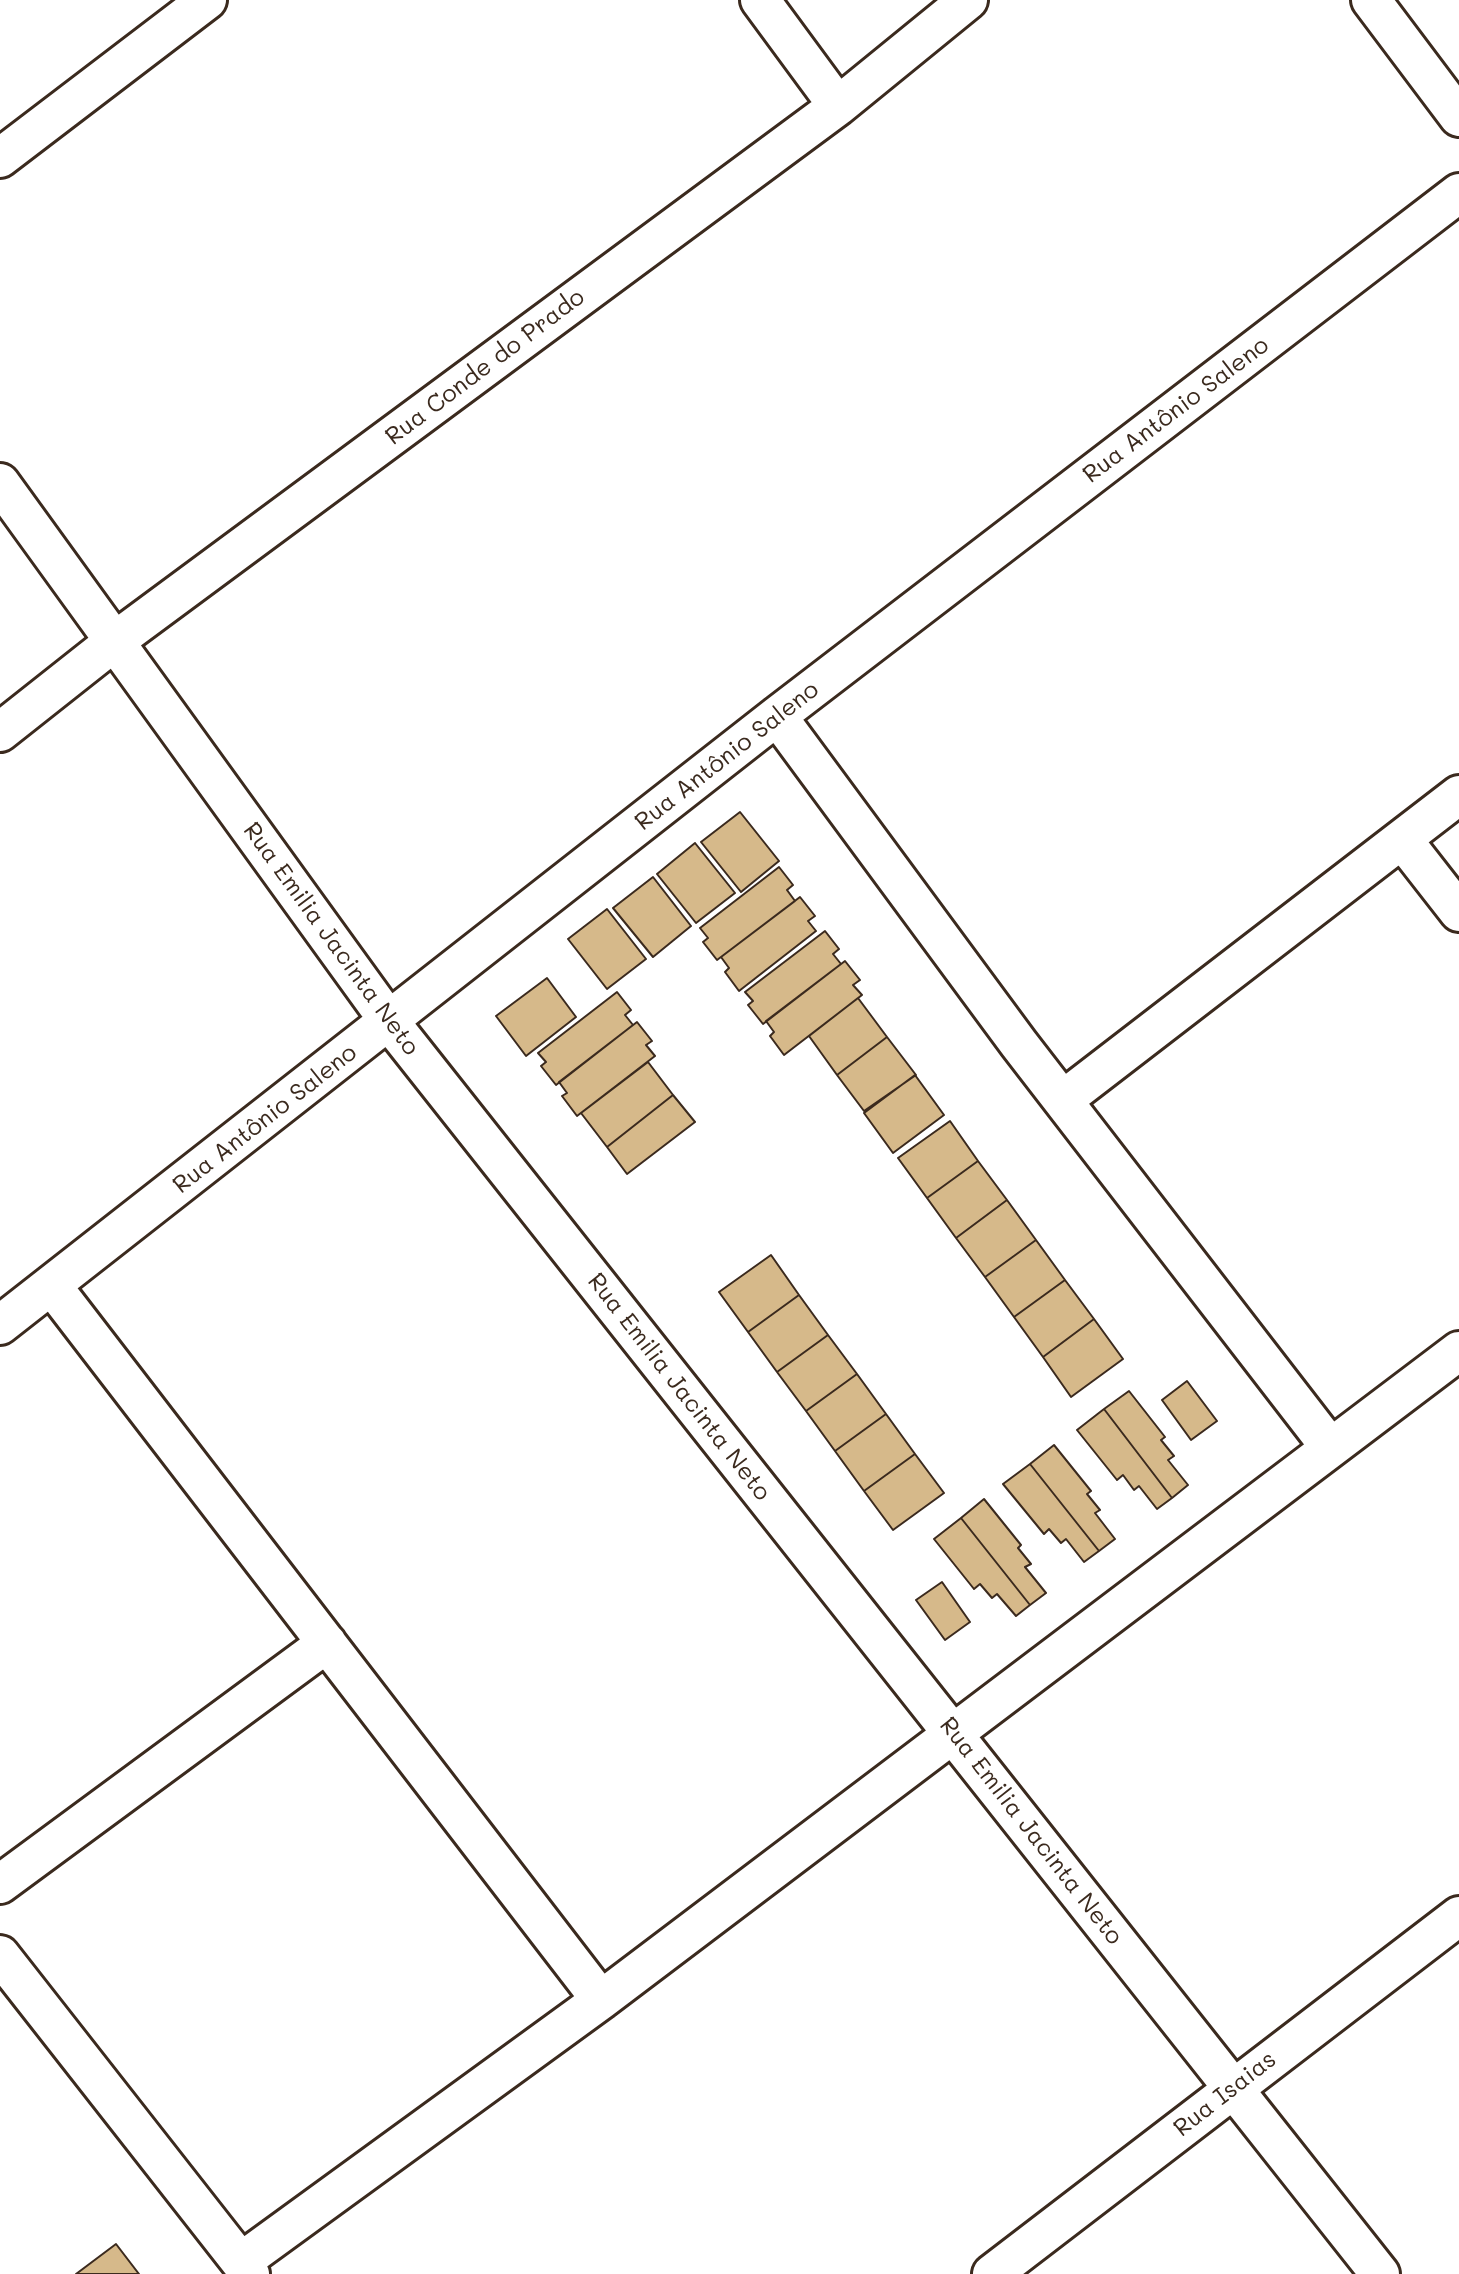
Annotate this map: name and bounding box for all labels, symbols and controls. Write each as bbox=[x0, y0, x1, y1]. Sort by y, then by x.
street label: Rua Conde do Prado bbox=[380, 283, 590, 451]
street label: Rua Antônio Saleno bbox=[1077, 331, 1275, 489]
street label: Rua Antônio Saleno bbox=[629, 675, 825, 837]
street label: Rua Emilia Jacinta Neto bbox=[237, 817, 425, 1061]
street label: Rua Antônio Saleno bbox=[167, 1038, 363, 1200]
street label: Rua Emilia Jacinta Neto bbox=[581, 1267, 777, 1507]
street label: Rua Emilia Jacinta Neto bbox=[933, 1711, 1129, 1951]
street label: Rua Isaias bbox=[1168, 2045, 1282, 2143]

